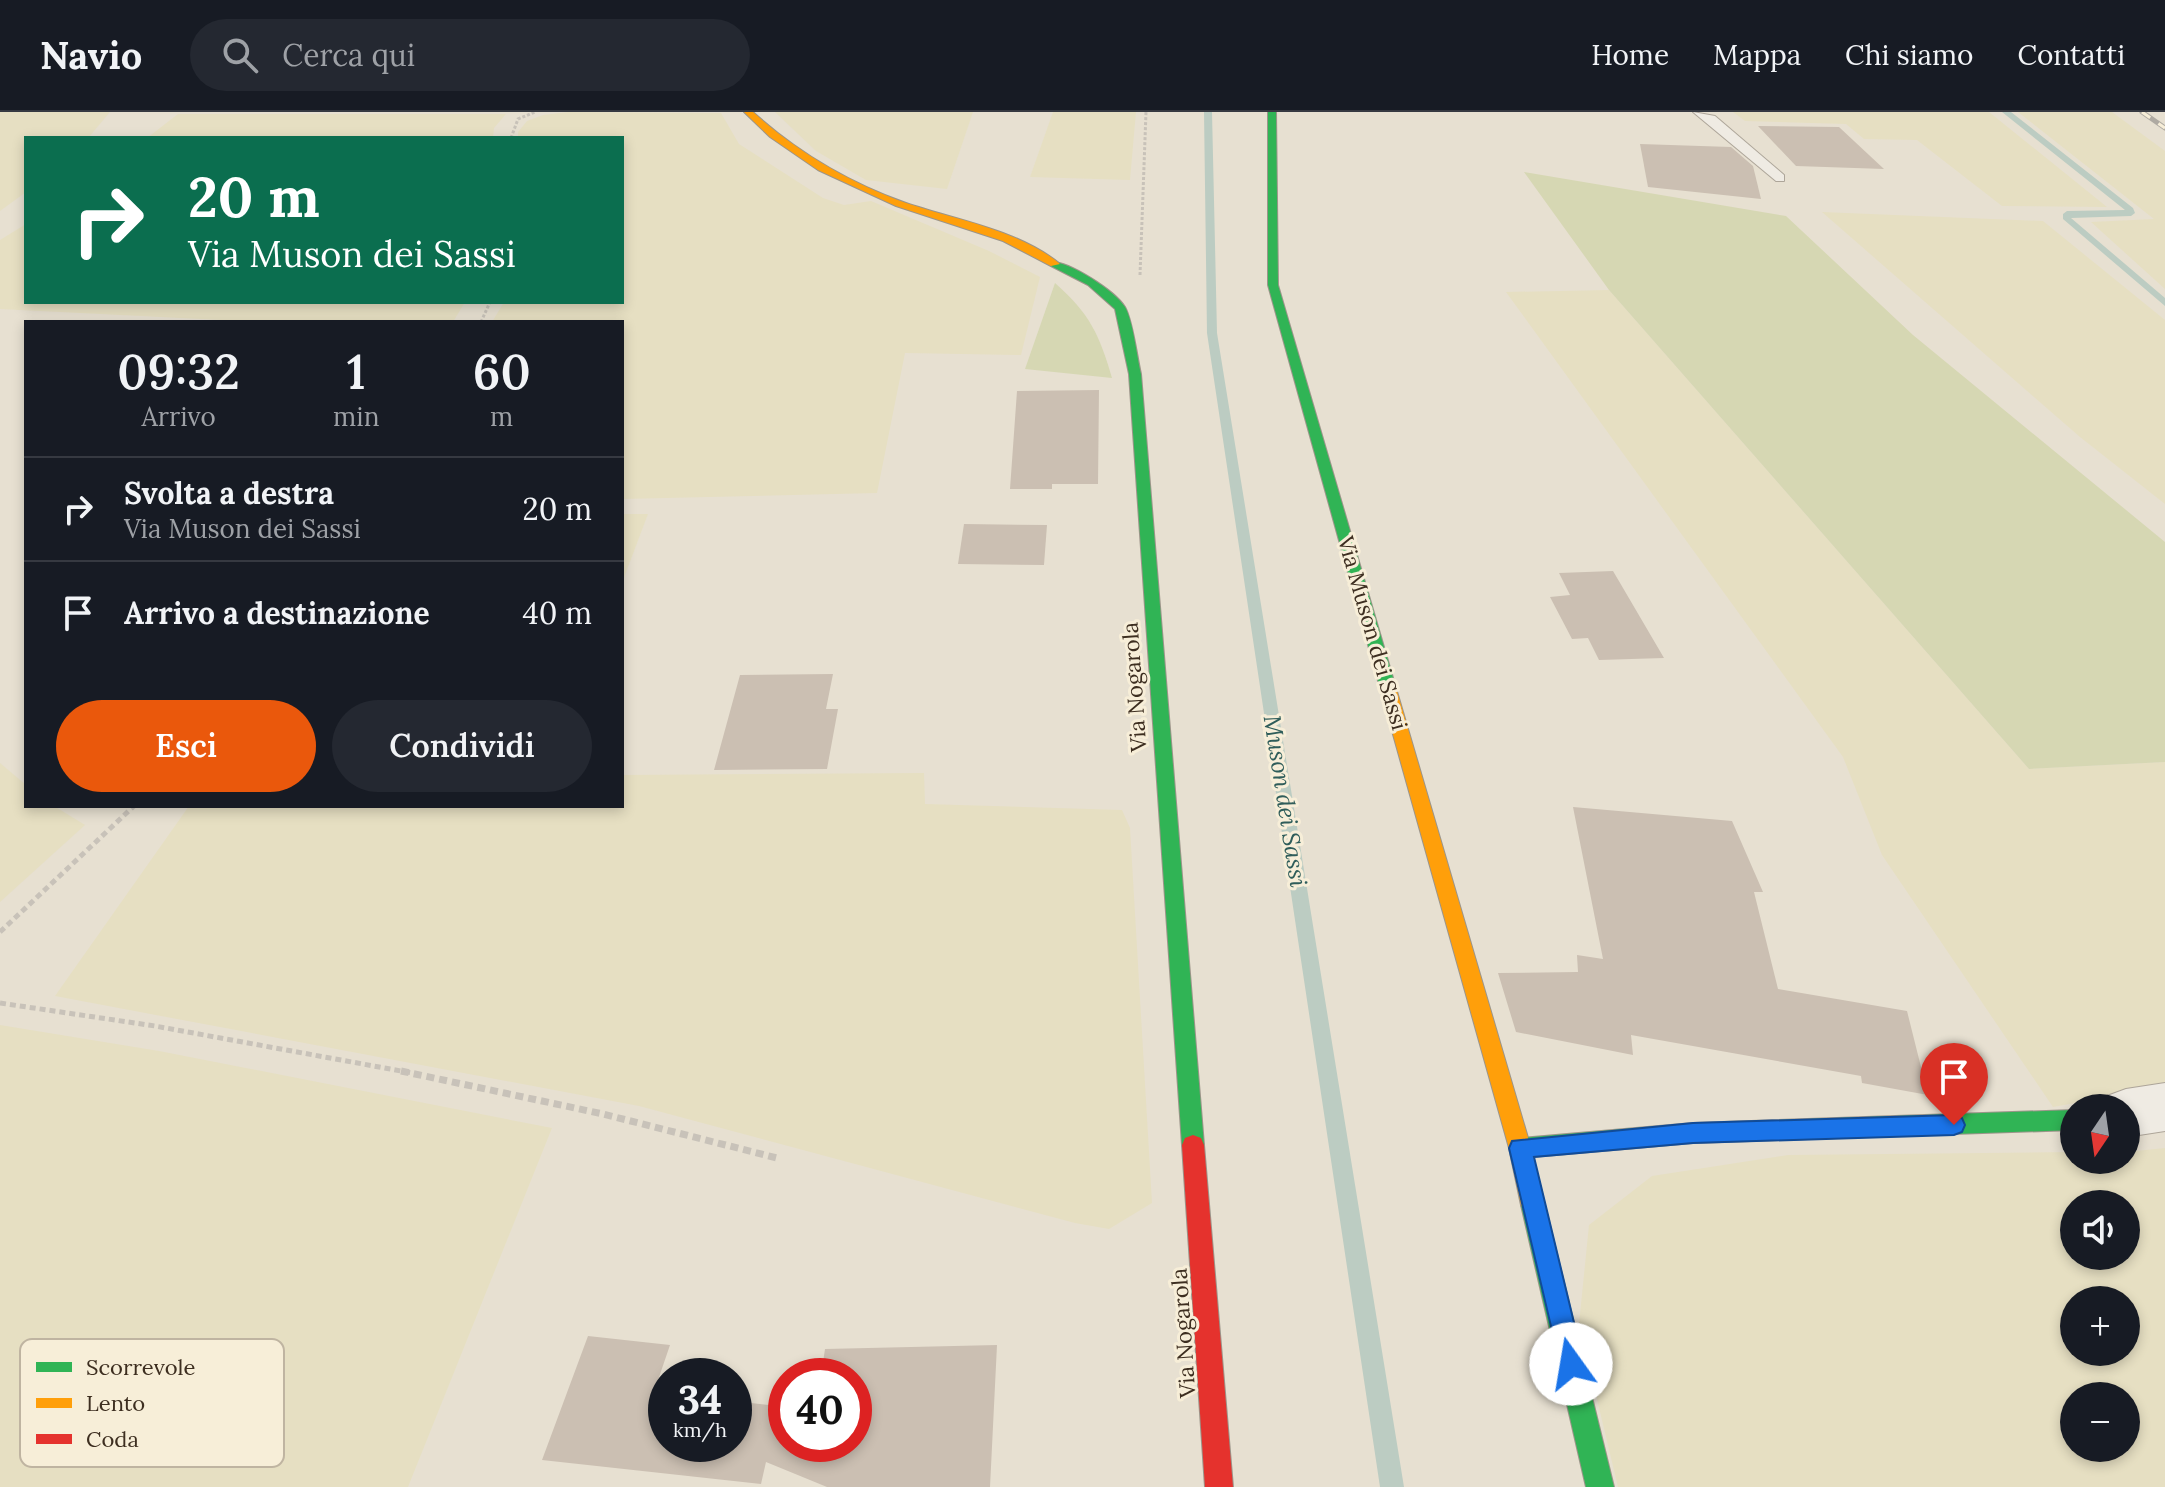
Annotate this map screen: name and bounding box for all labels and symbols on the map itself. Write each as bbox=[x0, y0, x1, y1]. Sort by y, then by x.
street label: Via Muson dei Sassi bbox=[1332, 532, 1414, 733]
street label: Via Nogarola bbox=[1116, 621, 1153, 754]
water label: Muson dei Sassi bbox=[1257, 713, 1314, 889]
pin bbox=[1920, 1043, 1988, 1125]
north arrow bbox=[2060, 1094, 2140, 1174]
street label: Via Nogarola bbox=[1165, 1267, 1202, 1400]
position arrow bbox=[1529, 1322, 1613, 1406]
legend bbox=[20, 1339, 284, 1467]
text: Scorrevole bbox=[86, 1353, 196, 1381]
speed limit sign: 40 bbox=[768, 1358, 872, 1462]
text: Lento bbox=[86, 1389, 145, 1417]
text: Coda bbox=[86, 1425, 139, 1453]

